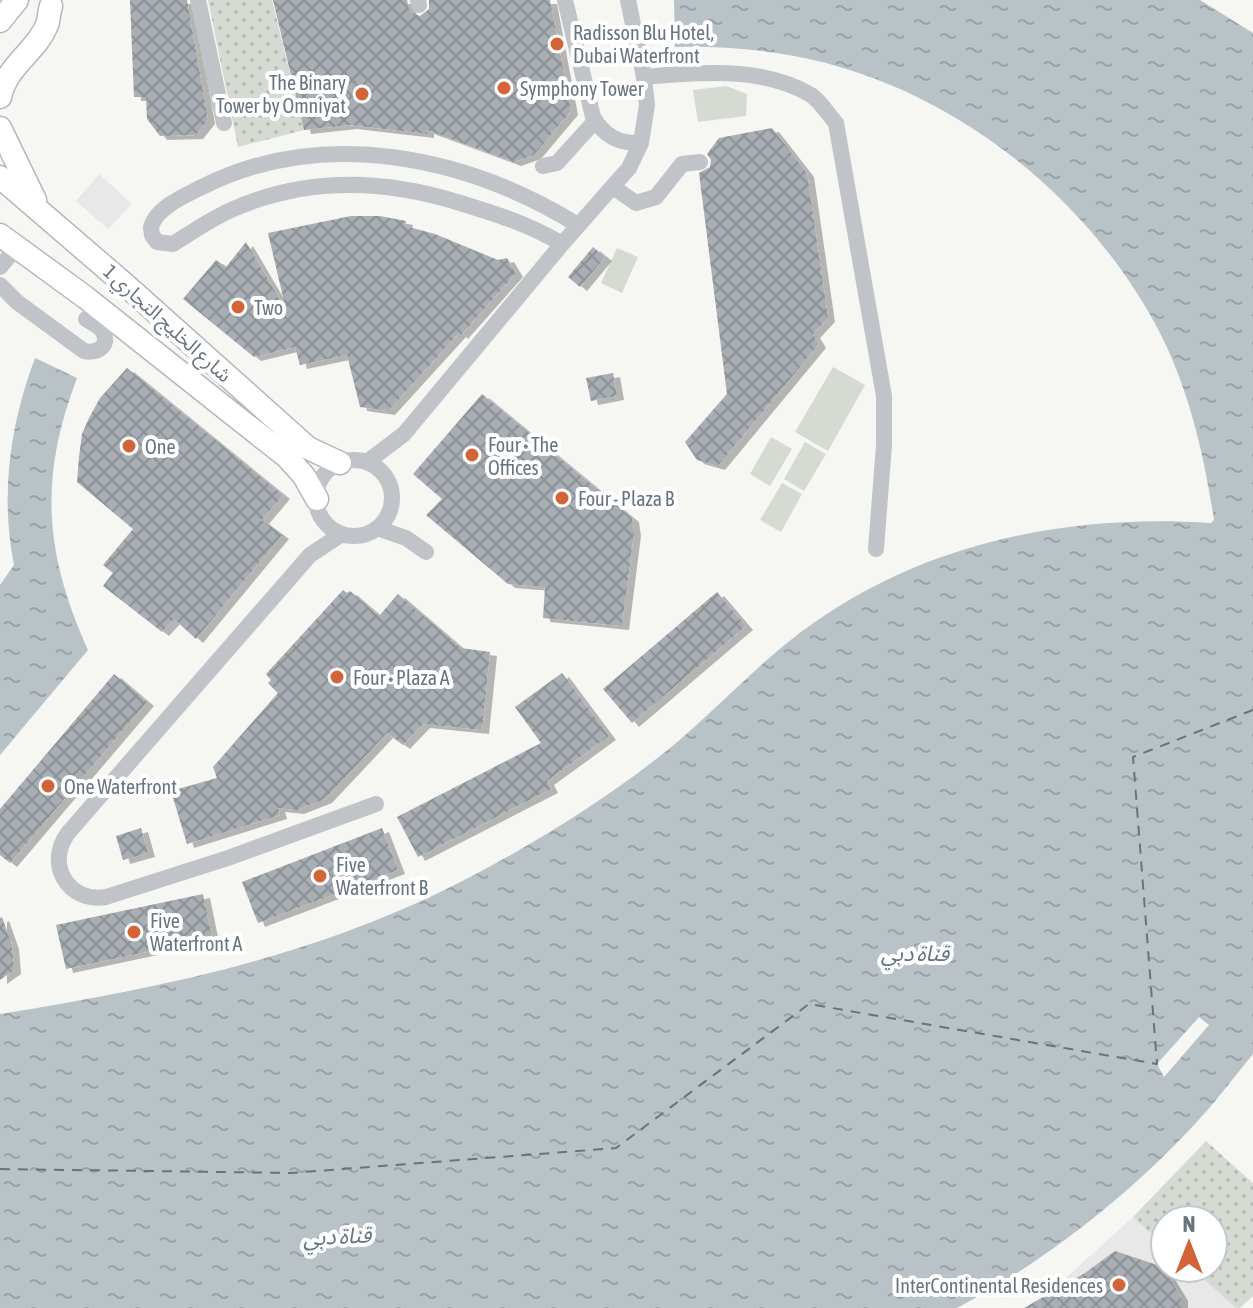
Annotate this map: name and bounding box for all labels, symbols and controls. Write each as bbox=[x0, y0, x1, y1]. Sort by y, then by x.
place label: Radisson Blu Hotel, Dubai Waterfront bbox=[573, 21, 714, 67]
marker: Radisson Blu Hotel, Dubai Waterfront bbox=[548, 35, 566, 53]
place label: The Binary Tower by Omniyat bbox=[216, 71, 346, 117]
place label: Symphony Tower bbox=[520, 77, 645, 100]
marker: Symphony Tower bbox=[495, 79, 513, 97]
marker: The Binary Tower by Omniyat bbox=[353, 85, 371, 103]
street label: شارع الخليج التجاري 1 bbox=[96, 259, 237, 390]
place label: Two bbox=[254, 296, 283, 319]
marker: Two bbox=[229, 298, 247, 316]
place label: Four - The Offices bbox=[488, 433, 558, 479]
place label: One bbox=[145, 435, 175, 458]
marker: One bbox=[120, 437, 138, 455]
marker: Four - The Offices bbox=[463, 446, 481, 464]
place label: Four - Plaza B bbox=[578, 487, 675, 510]
marker: Four - Plaza B bbox=[553, 489, 571, 507]
place label: Four - Plaza A bbox=[353, 666, 450, 689]
marker: Four - Plaza A bbox=[328, 668, 346, 686]
place label: One Waterfront bbox=[64, 775, 177, 798]
marker: One Waterfront bbox=[39, 777, 57, 795]
place label: Five Waterfront B bbox=[336, 853, 429, 899]
marker: Five Waterfront B bbox=[311, 867, 329, 885]
place label: Five Waterfront A bbox=[150, 909, 243, 955]
marker: Five Waterfront A bbox=[125, 923, 143, 941]
water label: قناة دبي bbox=[881, 940, 951, 971]
north arrow bbox=[1149, 1204, 1229, 1284]
text: N bbox=[1183, 1211, 1195, 1237]
water label: قناة دبي bbox=[302, 1221, 374, 1256]
place label: InterContinental Residences bbox=[895, 1274, 1103, 1297]
marker: InterContinental Residences bbox=[1110, 1276, 1128, 1294]

